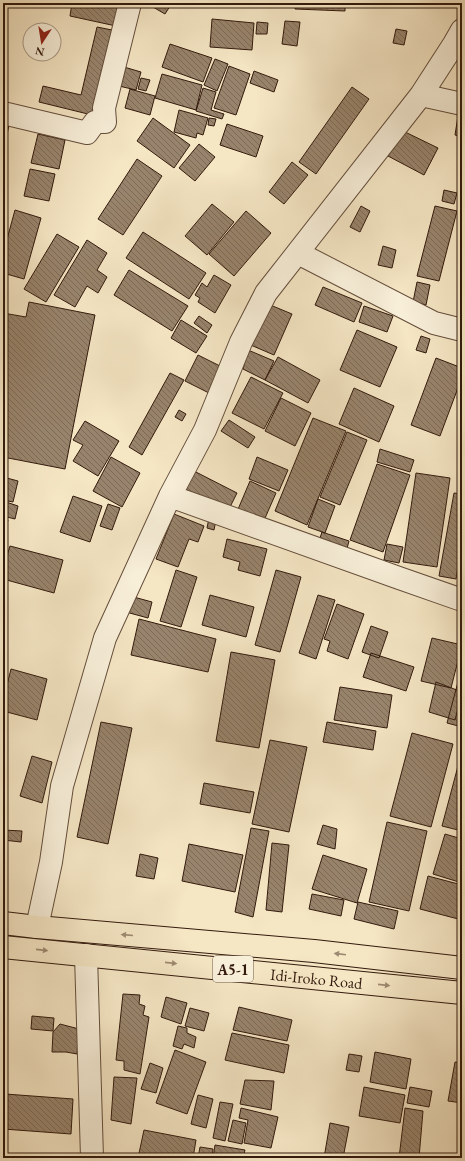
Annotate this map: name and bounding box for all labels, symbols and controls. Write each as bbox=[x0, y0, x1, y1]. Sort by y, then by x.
north arrow bbox=[22, 22, 62, 62]
text: N bbox=[34, 44, 46, 60]
one-way arrow bbox=[121, 931, 133, 938]
one-way arrow bbox=[36, 947, 48, 953]
one-way arrow bbox=[334, 951, 346, 957]
road number: A5-1 bbox=[213, 956, 253, 982]
one-way arrow bbox=[165, 960, 177, 967]
street label: Idi-Iroko Road bbox=[269, 963, 364, 994]
one-way arrow bbox=[378, 981, 390, 988]

